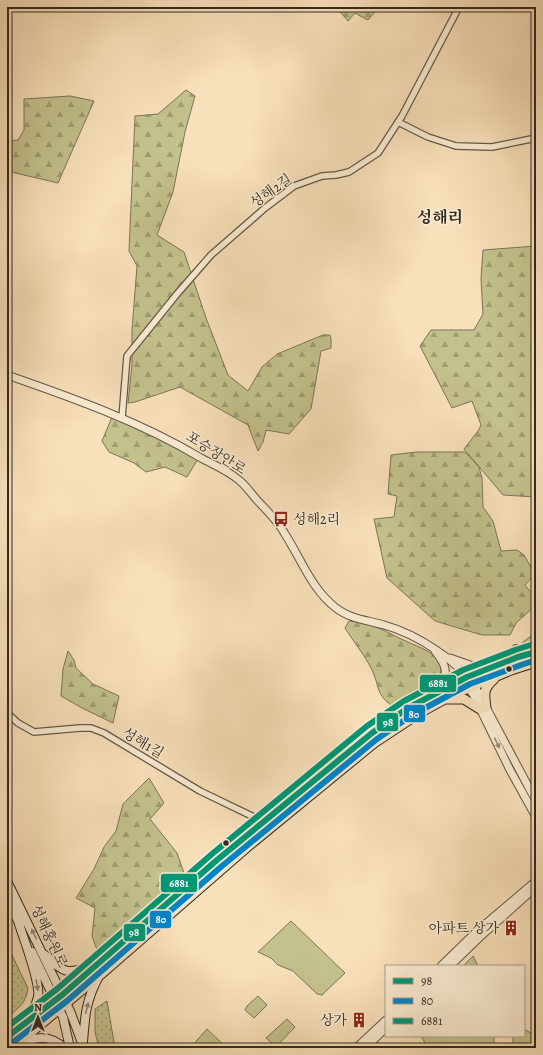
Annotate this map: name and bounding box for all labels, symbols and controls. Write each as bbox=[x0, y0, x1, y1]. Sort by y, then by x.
street label: 성해2길 bbox=[246, 170, 296, 212]
district label: 성해리 bbox=[417, 207, 463, 229]
street label: 포승장안로 bbox=[182, 427, 250, 479]
bus stop icon: 성해2리 bbox=[272, 510, 290, 528]
place label: 성해2리 bbox=[293, 510, 340, 529]
unlabelled marker bbox=[504, 664, 514, 674]
line badge: 6881 bbox=[419, 674, 457, 693]
text: 6881 bbox=[428, 676, 448, 691]
line badge: 80 bbox=[403, 704, 426, 723]
text: 80 bbox=[409, 707, 420, 722]
line badge: 98 bbox=[376, 712, 399, 732]
text: 98 bbox=[383, 715, 393, 730]
street label: 성해1길 bbox=[119, 723, 167, 763]
one-way arrow bbox=[494, 738, 500, 749]
unlabelled marker bbox=[221, 838, 231, 848]
line badge: 6881 bbox=[160, 873, 198, 893]
text: 6881 bbox=[169, 876, 189, 891]
street label: 성해홍원로 bbox=[26, 901, 72, 971]
line badge: 80 bbox=[149, 910, 172, 929]
text: 80 bbox=[156, 912, 167, 927]
place label: 아파트 상가 bbox=[429, 919, 499, 938]
building icon: 아파트 상가 bbox=[502, 919, 520, 937]
line badge: 98 bbox=[123, 923, 146, 942]
text: 98 bbox=[129, 925, 139, 940]
one-way arrow bbox=[30, 928, 37, 940]
legend bbox=[385, 965, 525, 1037]
text: 98 bbox=[421, 973, 432, 989]
one-way arrow bbox=[35, 979, 41, 991]
text: 80 bbox=[421, 993, 433, 1009]
north arrow bbox=[18, 997, 58, 1037]
text: N bbox=[34, 1000, 42, 1015]
one-way arrow bbox=[84, 1002, 90, 1014]
place label: 상가 bbox=[320, 1011, 347, 1030]
building icon: 상가 bbox=[350, 1011, 368, 1029]
text: 6881 bbox=[421, 1013, 442, 1029]

